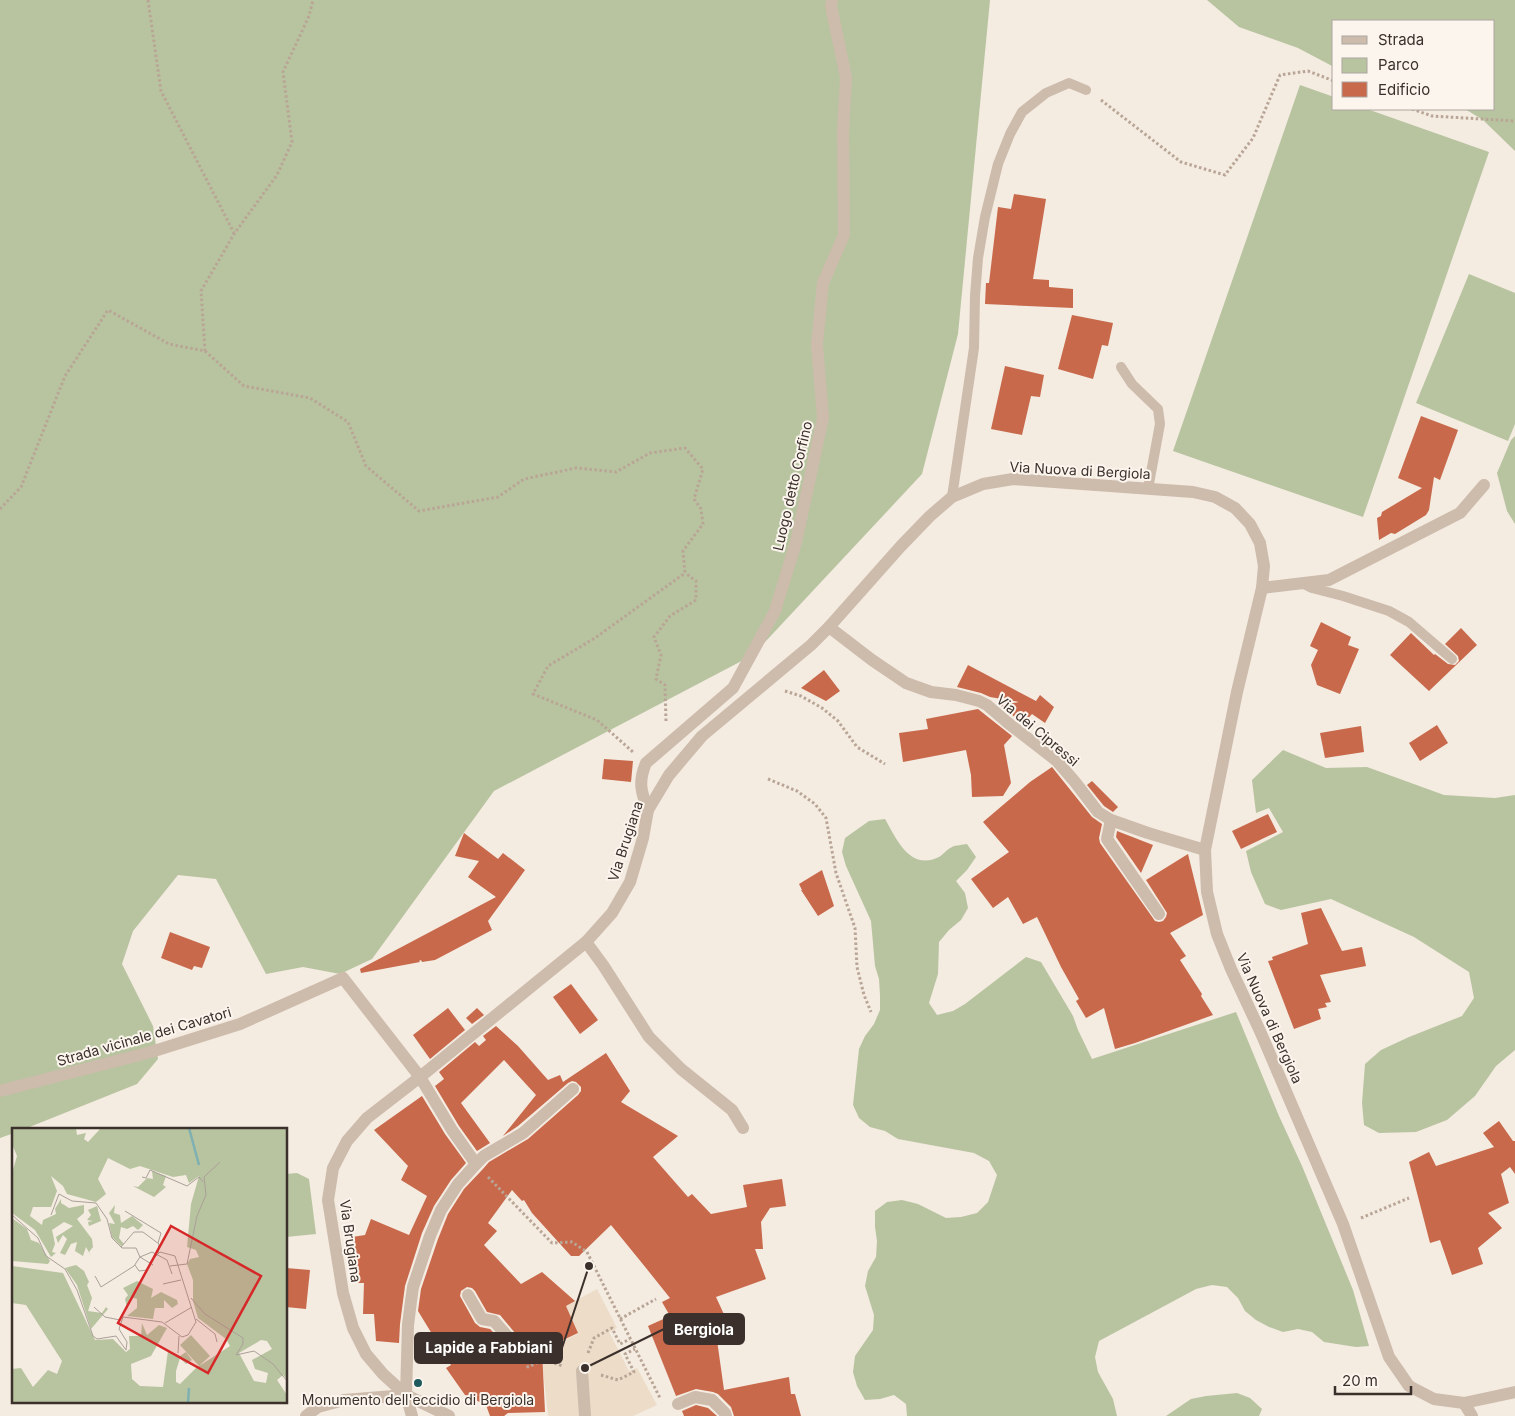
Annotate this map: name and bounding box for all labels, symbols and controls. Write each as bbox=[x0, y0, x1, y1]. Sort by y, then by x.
legend bbox=[1332, 20, 1495, 110]
text: Strada bbox=[1378, 30, 1424, 49]
text: Parco bbox=[1378, 55, 1419, 74]
text: Edificio bbox=[1378, 80, 1430, 99]
street label: Luogo detto Corfino bbox=[769, 419, 815, 553]
street label: Via Nuova di Bergiola bbox=[1009, 458, 1151, 482]
street label: Via dei Cipressi bbox=[993, 691, 1083, 769]
street label: Via Brugiana bbox=[604, 799, 646, 883]
street label: Via Nuova di Bergiola bbox=[1234, 950, 1306, 1086]
street label: Strada vicinale dei Cavatori bbox=[55, 1003, 233, 1069]
inset map bbox=[12, 1128, 288, 1404]
street label: Via Brugiana bbox=[337, 1198, 365, 1284]
callout: Bergiola bbox=[664, 1314, 744, 1344]
text: Bergiola bbox=[674, 1320, 734, 1339]
callout: Lapide a Fabbiani bbox=[415, 1333, 562, 1363]
text: Lapide a Fabbiani bbox=[425, 1338, 553, 1357]
scale bar bbox=[1335, 1364, 1411, 1396]
text: 20 m bbox=[1342, 1371, 1378, 1390]
marker: Monumento dell'eccidio di Bergiola bbox=[412, 1377, 424, 1389]
place label: Monumento dell'eccidio di Bergiola bbox=[302, 1391, 534, 1408]

